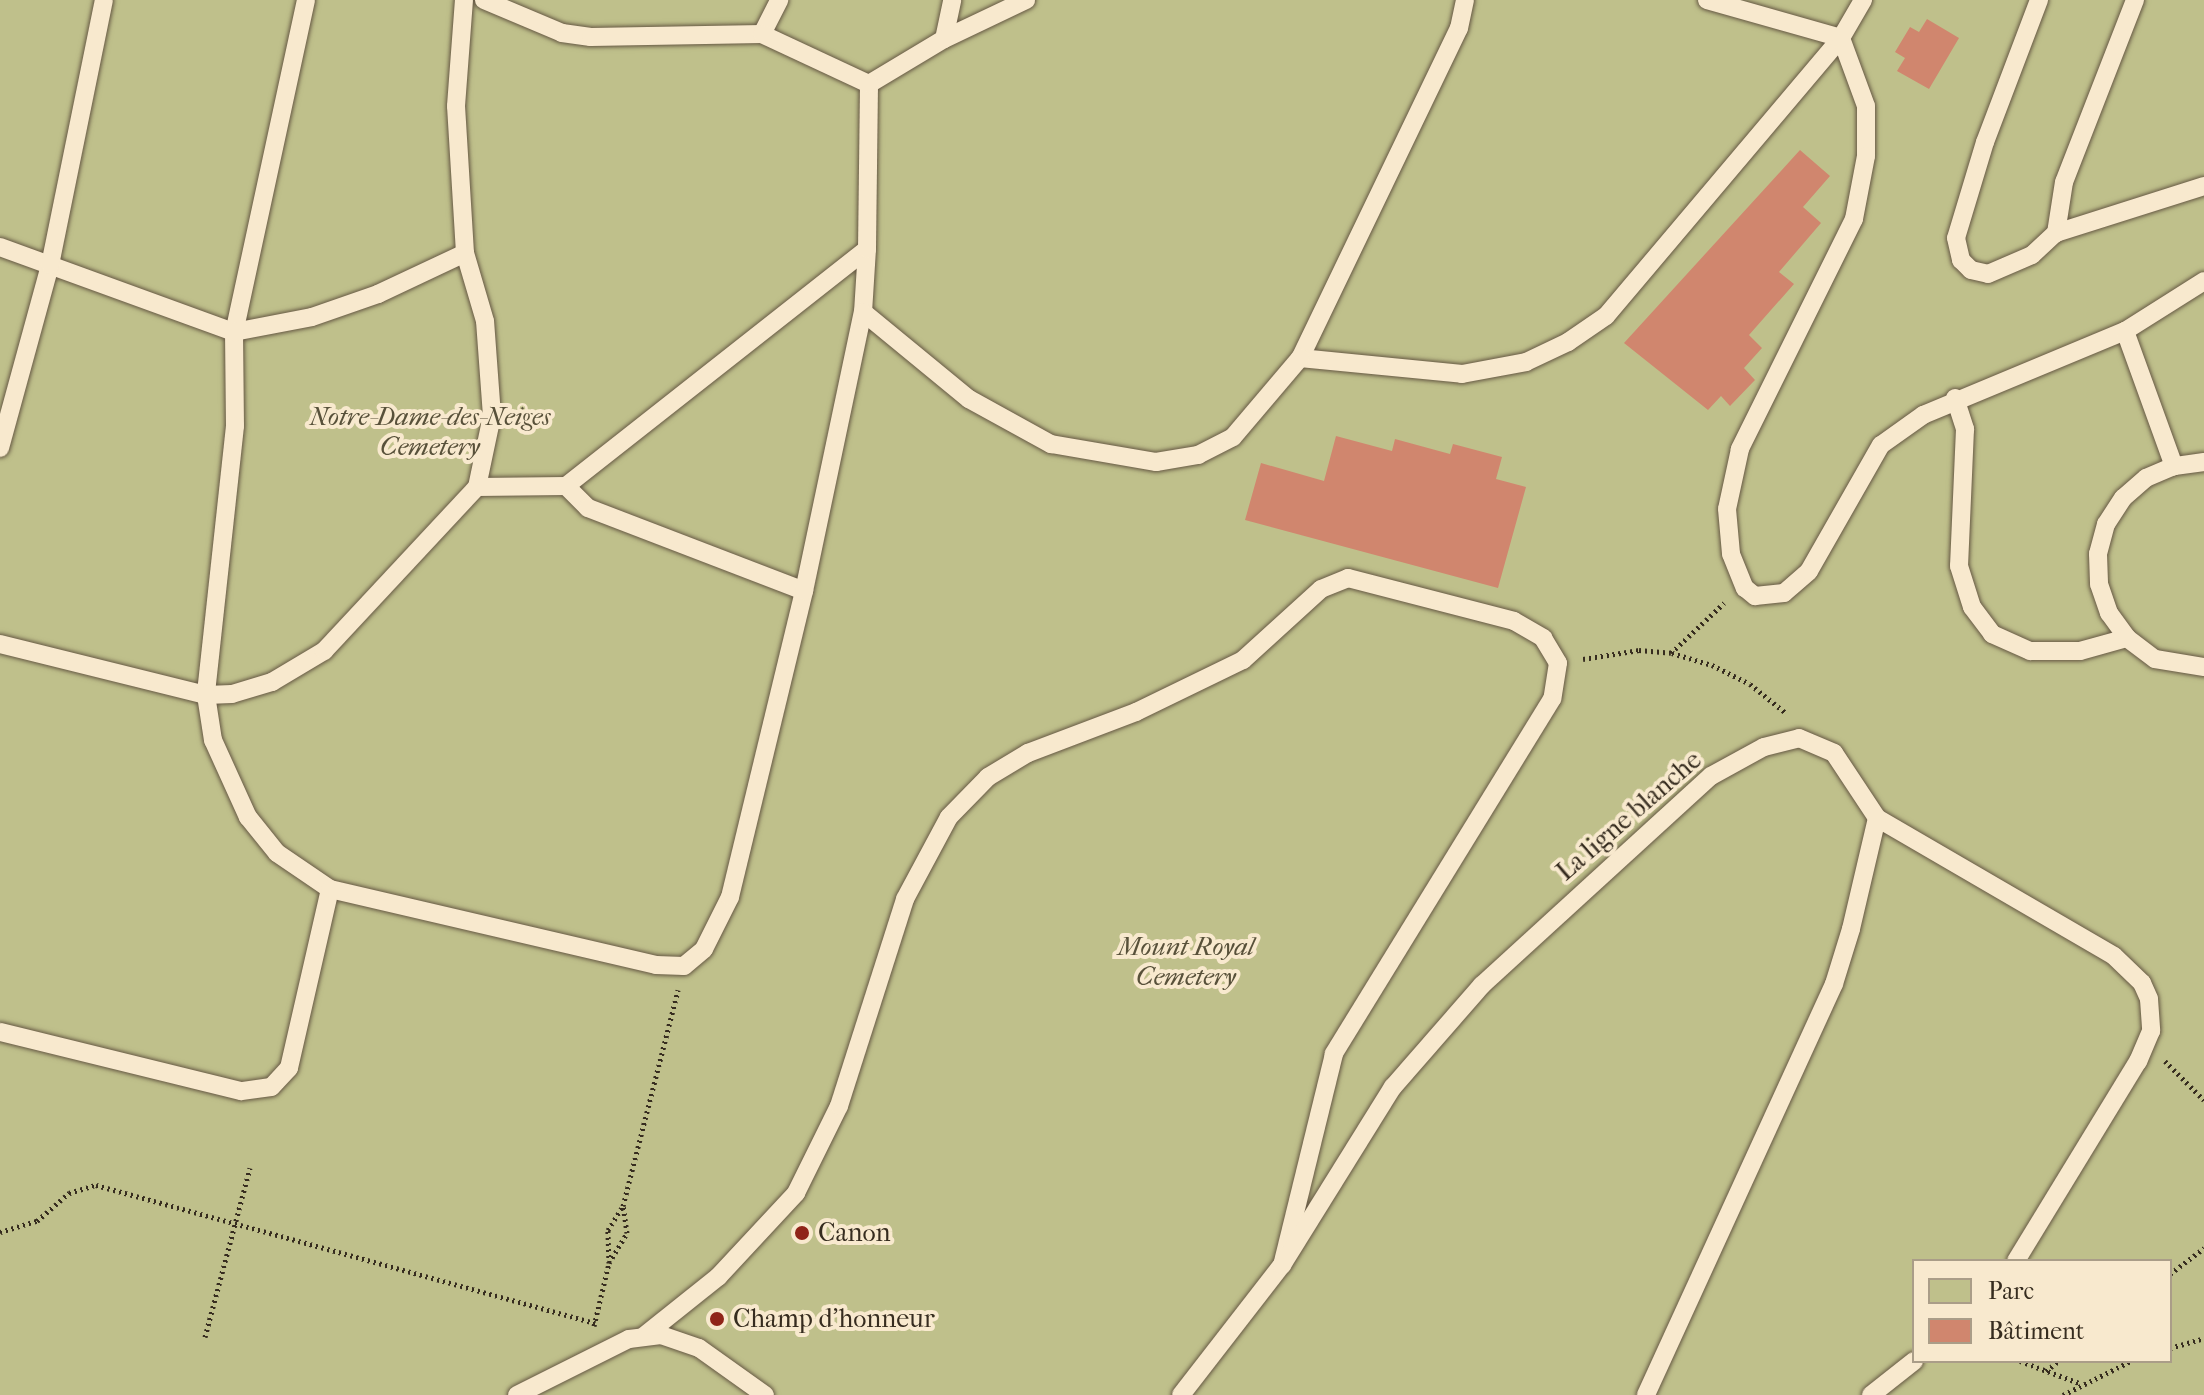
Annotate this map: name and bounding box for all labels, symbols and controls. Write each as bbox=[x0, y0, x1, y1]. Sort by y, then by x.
park label: Notre-Dame-des-Neiges Cemetery bbox=[310, 401, 550, 462]
street label: La ligne blanche bbox=[1550, 745, 1708, 887]
park label: Mount Royal Cemetery bbox=[1118, 931, 1254, 992]
place label: Canon bbox=[818, 1217, 891, 1249]
marker: Canon bbox=[793, 1224, 811, 1242]
legend bbox=[1912, 1259, 2172, 1363]
text: Parc bbox=[1988, 1277, 2034, 1305]
place label: Champ d'honneur bbox=[733, 1303, 935, 1335]
marker: Champ d'honneur bbox=[708, 1310, 726, 1328]
text: Bâtiment bbox=[1988, 1317, 2084, 1345]

